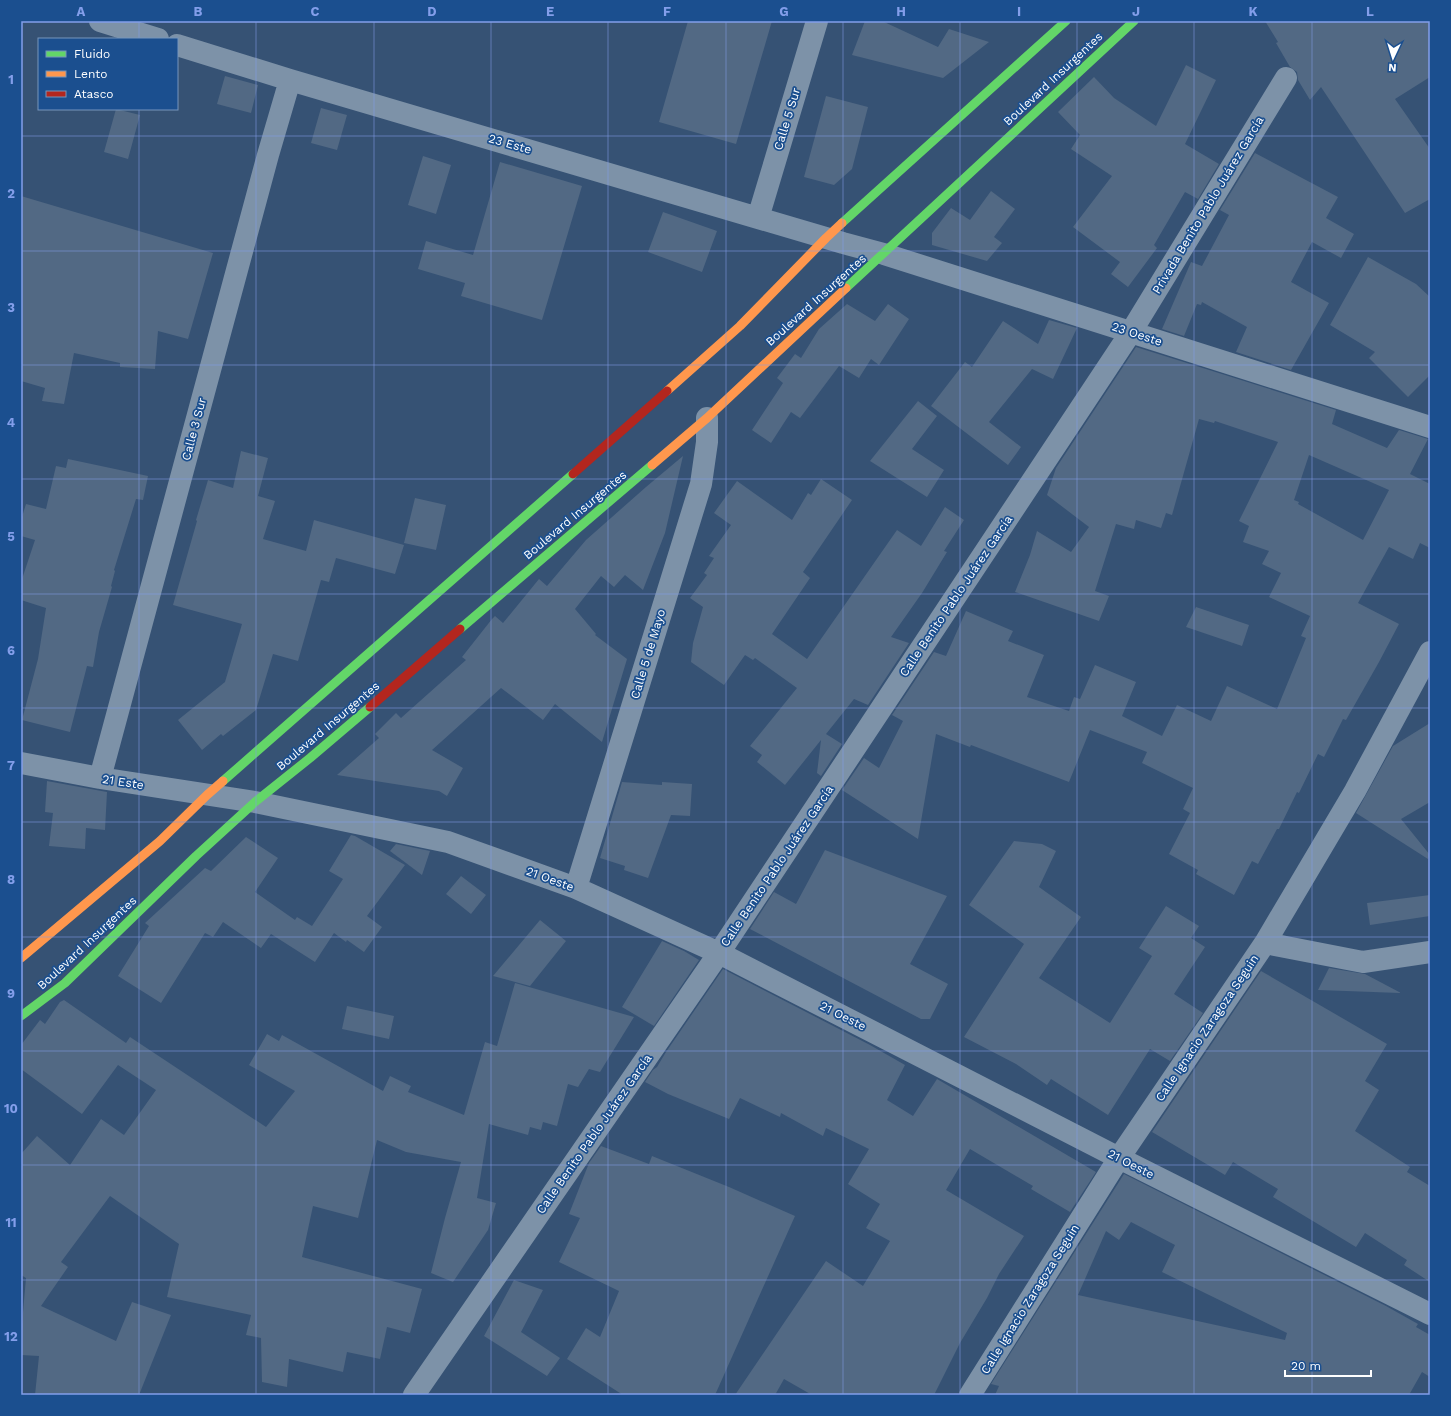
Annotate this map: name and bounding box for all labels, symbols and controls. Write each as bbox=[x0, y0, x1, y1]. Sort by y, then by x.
text: A bbox=[77, 4, 86, 19]
text: B bbox=[194, 4, 203, 19]
text: C bbox=[311, 4, 320, 19]
text: D bbox=[427, 4, 437, 19]
text: E bbox=[546, 4, 554, 19]
text: F bbox=[663, 4, 671, 19]
text: G bbox=[779, 4, 789, 19]
text: H bbox=[896, 4, 906, 19]
text: I bbox=[1017, 4, 1021, 19]
text: J bbox=[1132, 4, 1140, 19]
text: K bbox=[1248, 4, 1258, 19]
text: L bbox=[1366, 4, 1374, 19]
street label: Boulevard Insurgentes bbox=[1001, 29, 1105, 129]
legend bbox=[38, 38, 178, 110]
north arrow bbox=[1373, 38, 1413, 78]
text: Fluido bbox=[74, 47, 110, 61]
text: N bbox=[1388, 61, 1397, 74]
text: Lento bbox=[74, 67, 108, 81]
text: 1 bbox=[8, 72, 14, 87]
street label: Calle 5 Sur bbox=[771, 86, 803, 152]
text: Atasco bbox=[74, 87, 114, 101]
street label: Privada Benito Pablo Juárez García bbox=[1149, 114, 1267, 296]
street label: 23 Este bbox=[487, 131, 533, 157]
text: 2 bbox=[7, 186, 15, 201]
street label: Boulevard Insurgentes bbox=[763, 251, 869, 349]
text: 3 bbox=[7, 300, 15, 315]
street label: 23 Oeste bbox=[1110, 319, 1164, 349]
street label: Calle 3 Sur bbox=[179, 396, 209, 462]
text: 4 bbox=[7, 415, 16, 430]
street label: Boulevard Insurgentes bbox=[521, 468, 629, 562]
street label: Calle Benito Pablo Juárez García bbox=[897, 513, 1015, 679]
text: 5 bbox=[7, 529, 15, 544]
street label: Calle 5 de Mayo bbox=[628, 607, 668, 701]
text: 6 bbox=[7, 643, 15, 658]
street label: Boulevard Insurgentes bbox=[274, 679, 382, 773]
text: 7 bbox=[7, 758, 15, 773]
street label: 21 Este bbox=[101, 772, 145, 792]
street label: Calle Benito Pablo Juárez García bbox=[718, 783, 836, 949]
street label: 21 Oeste bbox=[524, 864, 576, 894]
text: 8 bbox=[7, 872, 15, 887]
street label: Boulevard Insurgentes bbox=[35, 893, 139, 993]
street label: Calle Ignacio Zaragoza Seguin bbox=[1153, 952, 1261, 1104]
text: 9 bbox=[7, 986, 15, 1001]
street label: 21 Oeste bbox=[818, 998, 868, 1034]
street label: Calle Benito Pablo Juárez García bbox=[533, 1051, 655, 1216]
text: 10 bbox=[4, 1101, 18, 1116]
street label: 21 Oeste bbox=[1106, 1146, 1156, 1182]
text: 11 bbox=[5, 1215, 17, 1230]
street label: Calle Ignacio Zaragoza Seguin bbox=[978, 1222, 1082, 1376]
text: 12 bbox=[4, 1329, 18, 1344]
scale bar bbox=[1285, 1352, 1371, 1378]
text: 20 m bbox=[1291, 1359, 1321, 1373]

